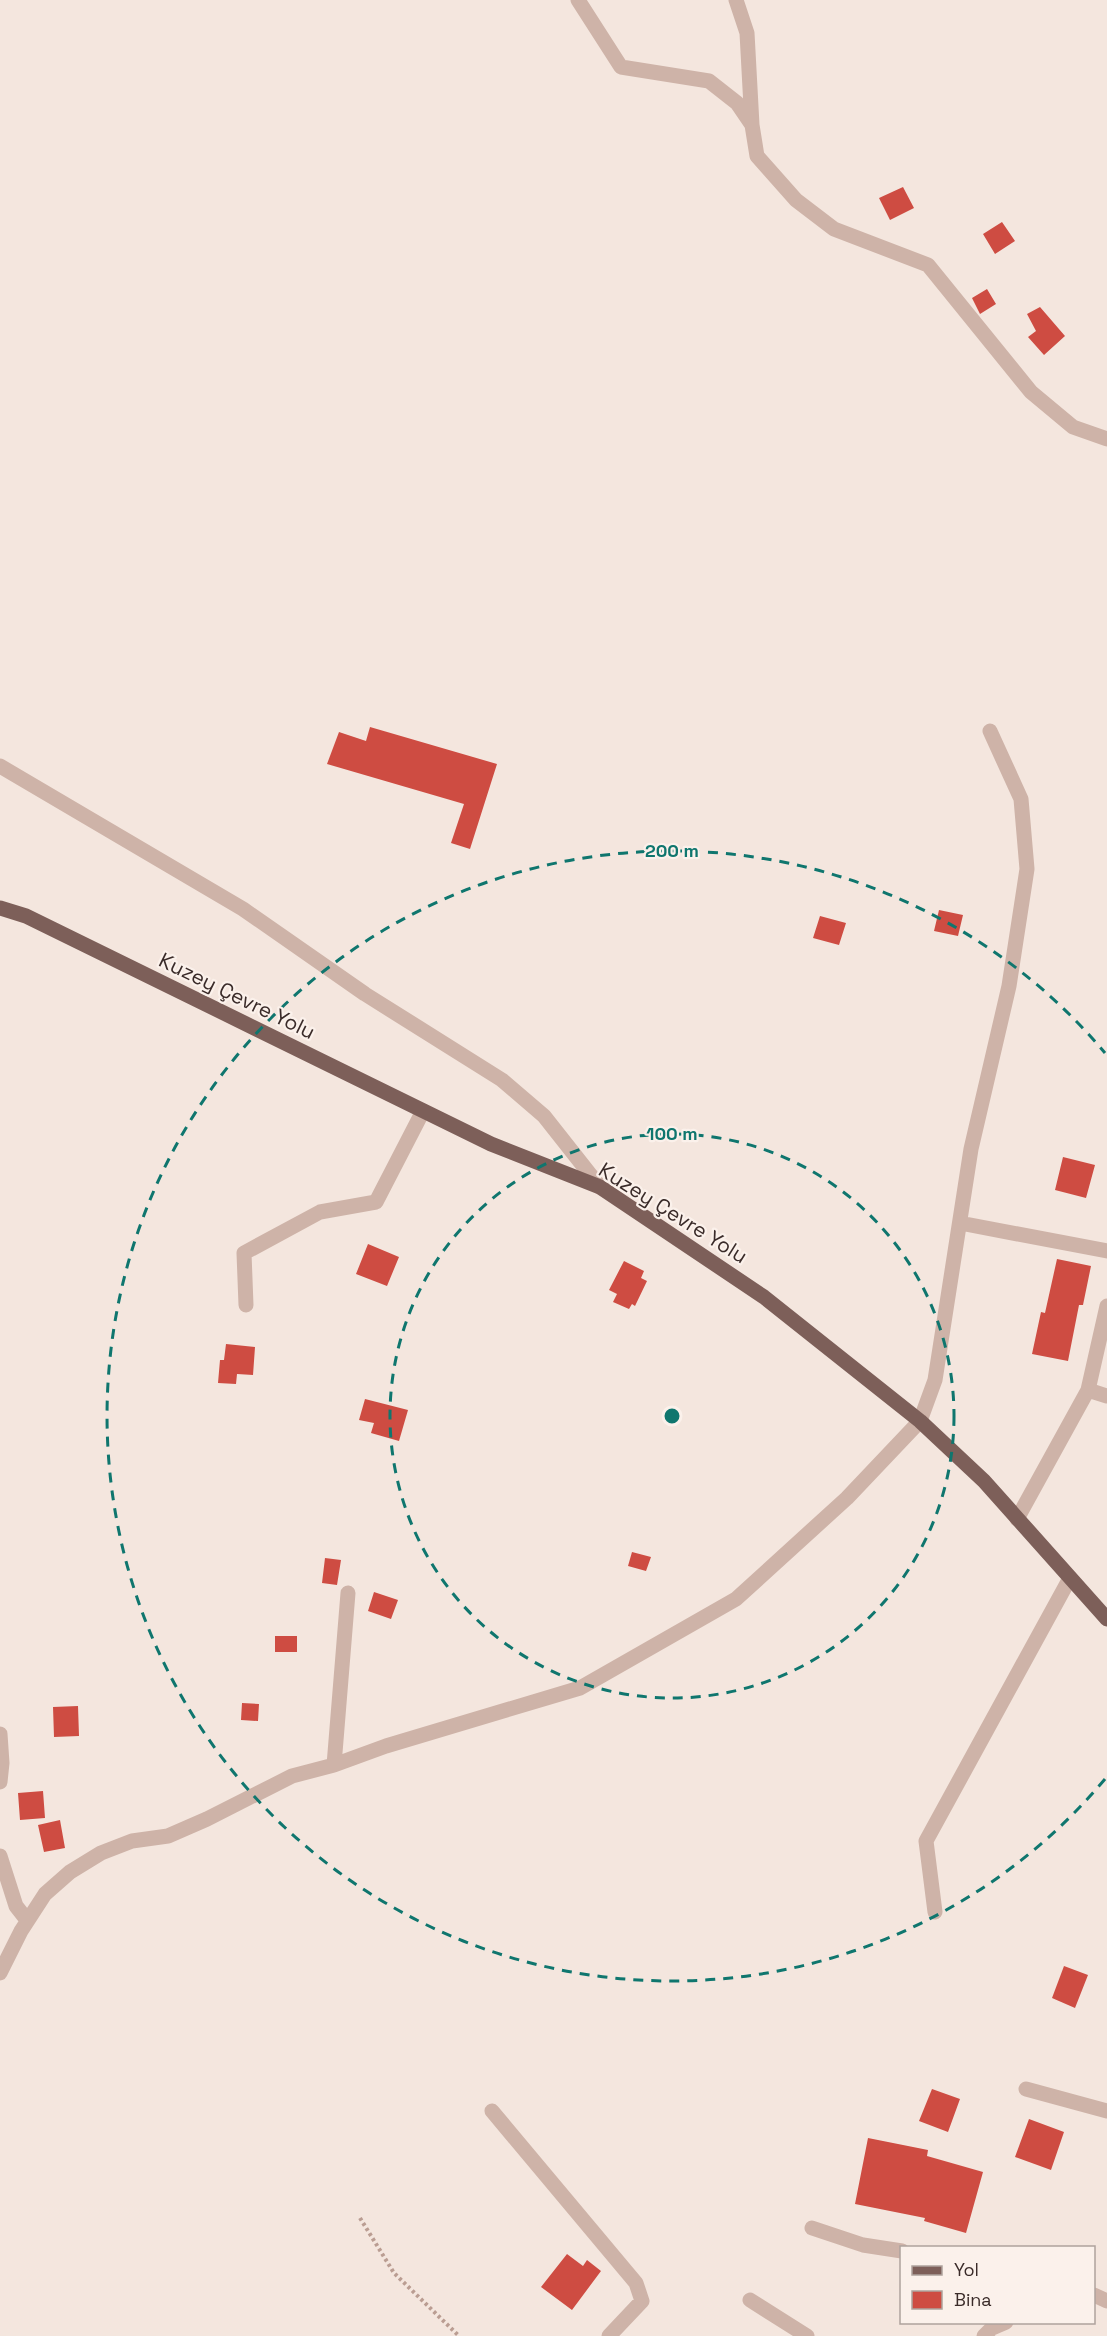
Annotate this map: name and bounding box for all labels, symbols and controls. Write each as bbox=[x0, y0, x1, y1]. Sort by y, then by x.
text: 200 m bbox=[645, 839, 699, 862]
street label: Kuzey Çevre Yolu bbox=[155, 946, 320, 1045]
text: 100 m bbox=[646, 1122, 698, 1145]
street label: Kuzey Çevre Yolu bbox=[594, 1156, 753, 1269]
centre of rings bbox=[662, 1406, 682, 1426]
legend bbox=[900, 2246, 1095, 2324]
text: Yol bbox=[954, 2258, 979, 2281]
text: Bina bbox=[954, 2288, 992, 2311]

